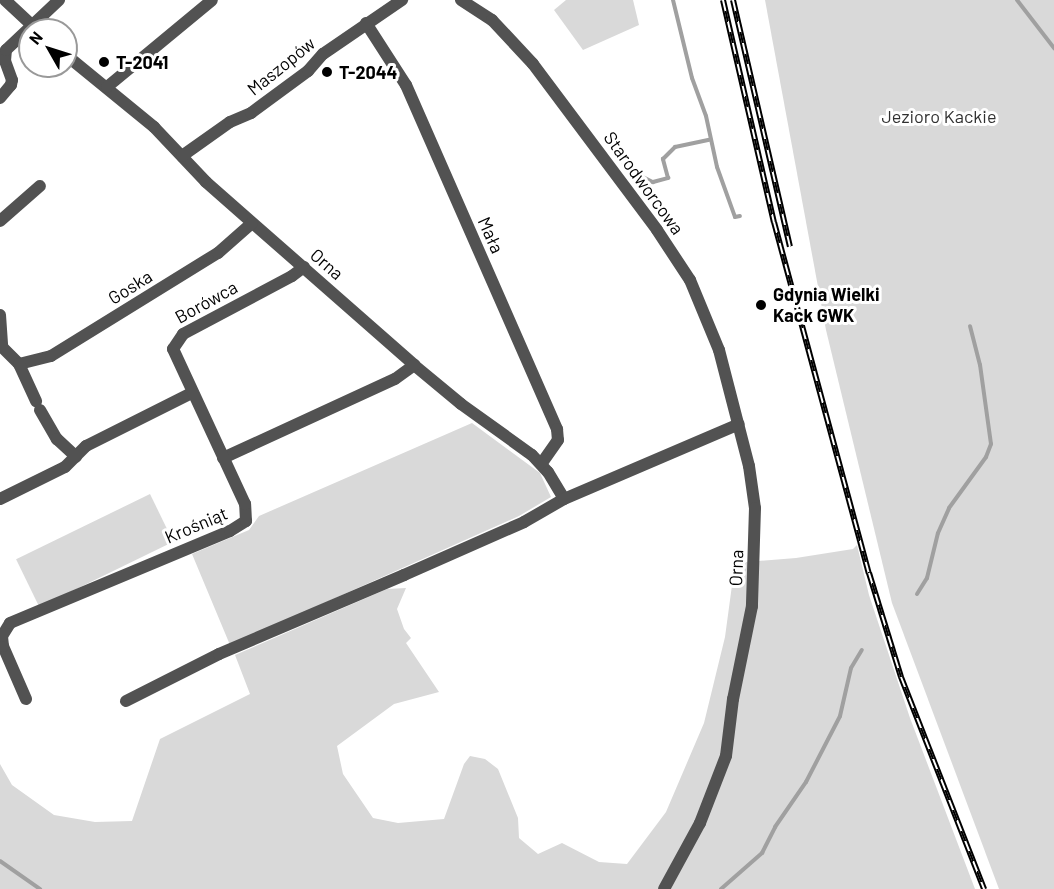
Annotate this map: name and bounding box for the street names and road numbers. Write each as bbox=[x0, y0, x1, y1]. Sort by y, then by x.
street label: Maszopów bbox=[243, 32, 319, 100]
street label: Starodworcowa bbox=[599, 127, 689, 239]
street label: Mała bbox=[474, 214, 508, 256]
street label: Orna bbox=[306, 244, 348, 284]
street label: Goska bbox=[104, 265, 156, 309]
street label: Borówca bbox=[171, 276, 241, 328]
street label: Krośniąt bbox=[161, 502, 231, 548]
street label: Orna bbox=[725, 549, 747, 587]

